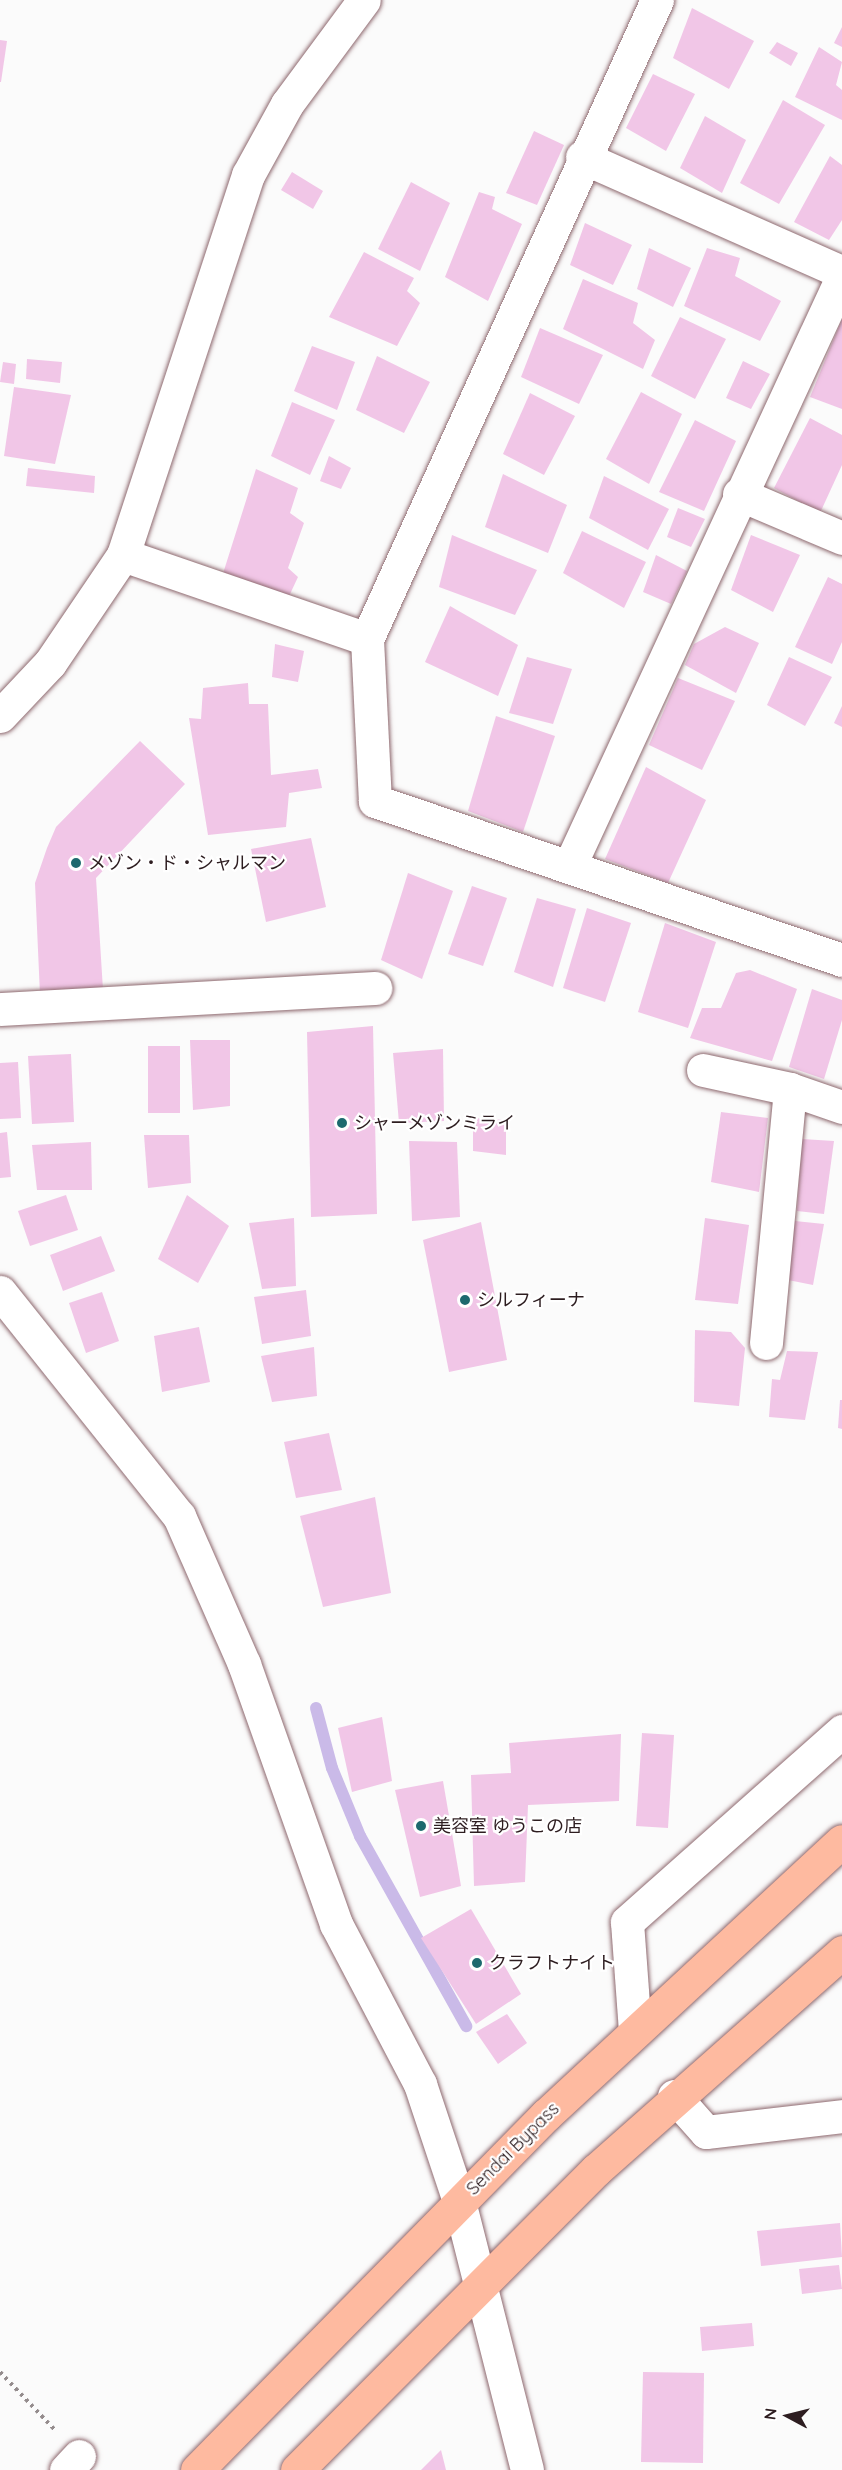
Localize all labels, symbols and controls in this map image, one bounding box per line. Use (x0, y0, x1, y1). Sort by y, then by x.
place label: メゾン・ド・シャルマン (88, 852, 286, 874)
marker: メゾン・ド・シャルマン (69, 856, 83, 870)
place label: シャーメゾンミライ (354, 1112, 516, 1134)
marker: シャーメゾンミライ (335, 1116, 349, 1130)
place label: シルフィーナ (477, 1289, 585, 1311)
marker: シルフィーナ (458, 1293, 472, 1307)
place label: 美容室 ゆうこの店 (433, 1815, 582, 1837)
marker: 美容室 ゆうこの店 (414, 1819, 428, 1833)
place label: クラフトナイト (489, 1952, 615, 1974)
marker: クラフトナイト (470, 1956, 484, 1970)
street label: Sendai Bypass (462, 2098, 564, 2200)
north arrow (758, 2386, 818, 2446)
text: N (759, 2407, 781, 2421)

